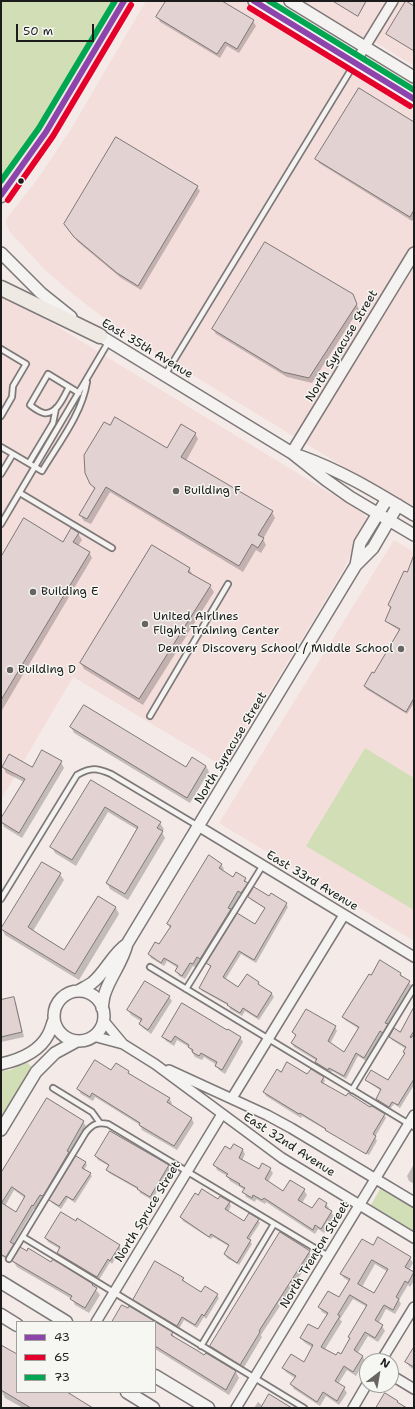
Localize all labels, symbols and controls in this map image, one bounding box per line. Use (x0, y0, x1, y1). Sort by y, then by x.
scale bar (18, 16, 96, 42)
text: 50 m (23, 23, 53, 39)
unlabelled marker (16, 176, 26, 186)
street label: North Syracuse Street (303, 288, 381, 404)
street label: East 35th Avenue (99, 316, 195, 382)
place label: Building F (184, 484, 241, 498)
marker: Building F (171, 486, 181, 496)
place label: Building E (41, 585, 99, 599)
marker: Building E (28, 587, 38, 597)
place label: United Airlines Flight Training Center (153, 610, 279, 638)
marker: United Airlines Flight Training Center (140, 619, 150, 629)
place label: Denver Discovery School / Middle School (158, 642, 393, 656)
marker: Denver Discovery School / Middle School (396, 644, 406, 654)
place label: Building D (18, 663, 76, 677)
marker: Building D (5, 665, 15, 675)
street label: North Syracuse Street (192, 690, 270, 806)
street label: East 33rd Avenue (263, 848, 361, 914)
street label: East 32nd Avenue (240, 1110, 338, 1180)
street label: North Spruce Street (112, 1159, 184, 1265)
street label: North Trenton Street (277, 1199, 353, 1311)
legend (16, 1321, 156, 1393)
text: 43 (54, 1329, 70, 1345)
text: 65 (54, 1349, 69, 1365)
north arrow (359, 1353, 399, 1393)
text: N (377, 1354, 393, 1372)
text: 73 (54, 1369, 70, 1385)

